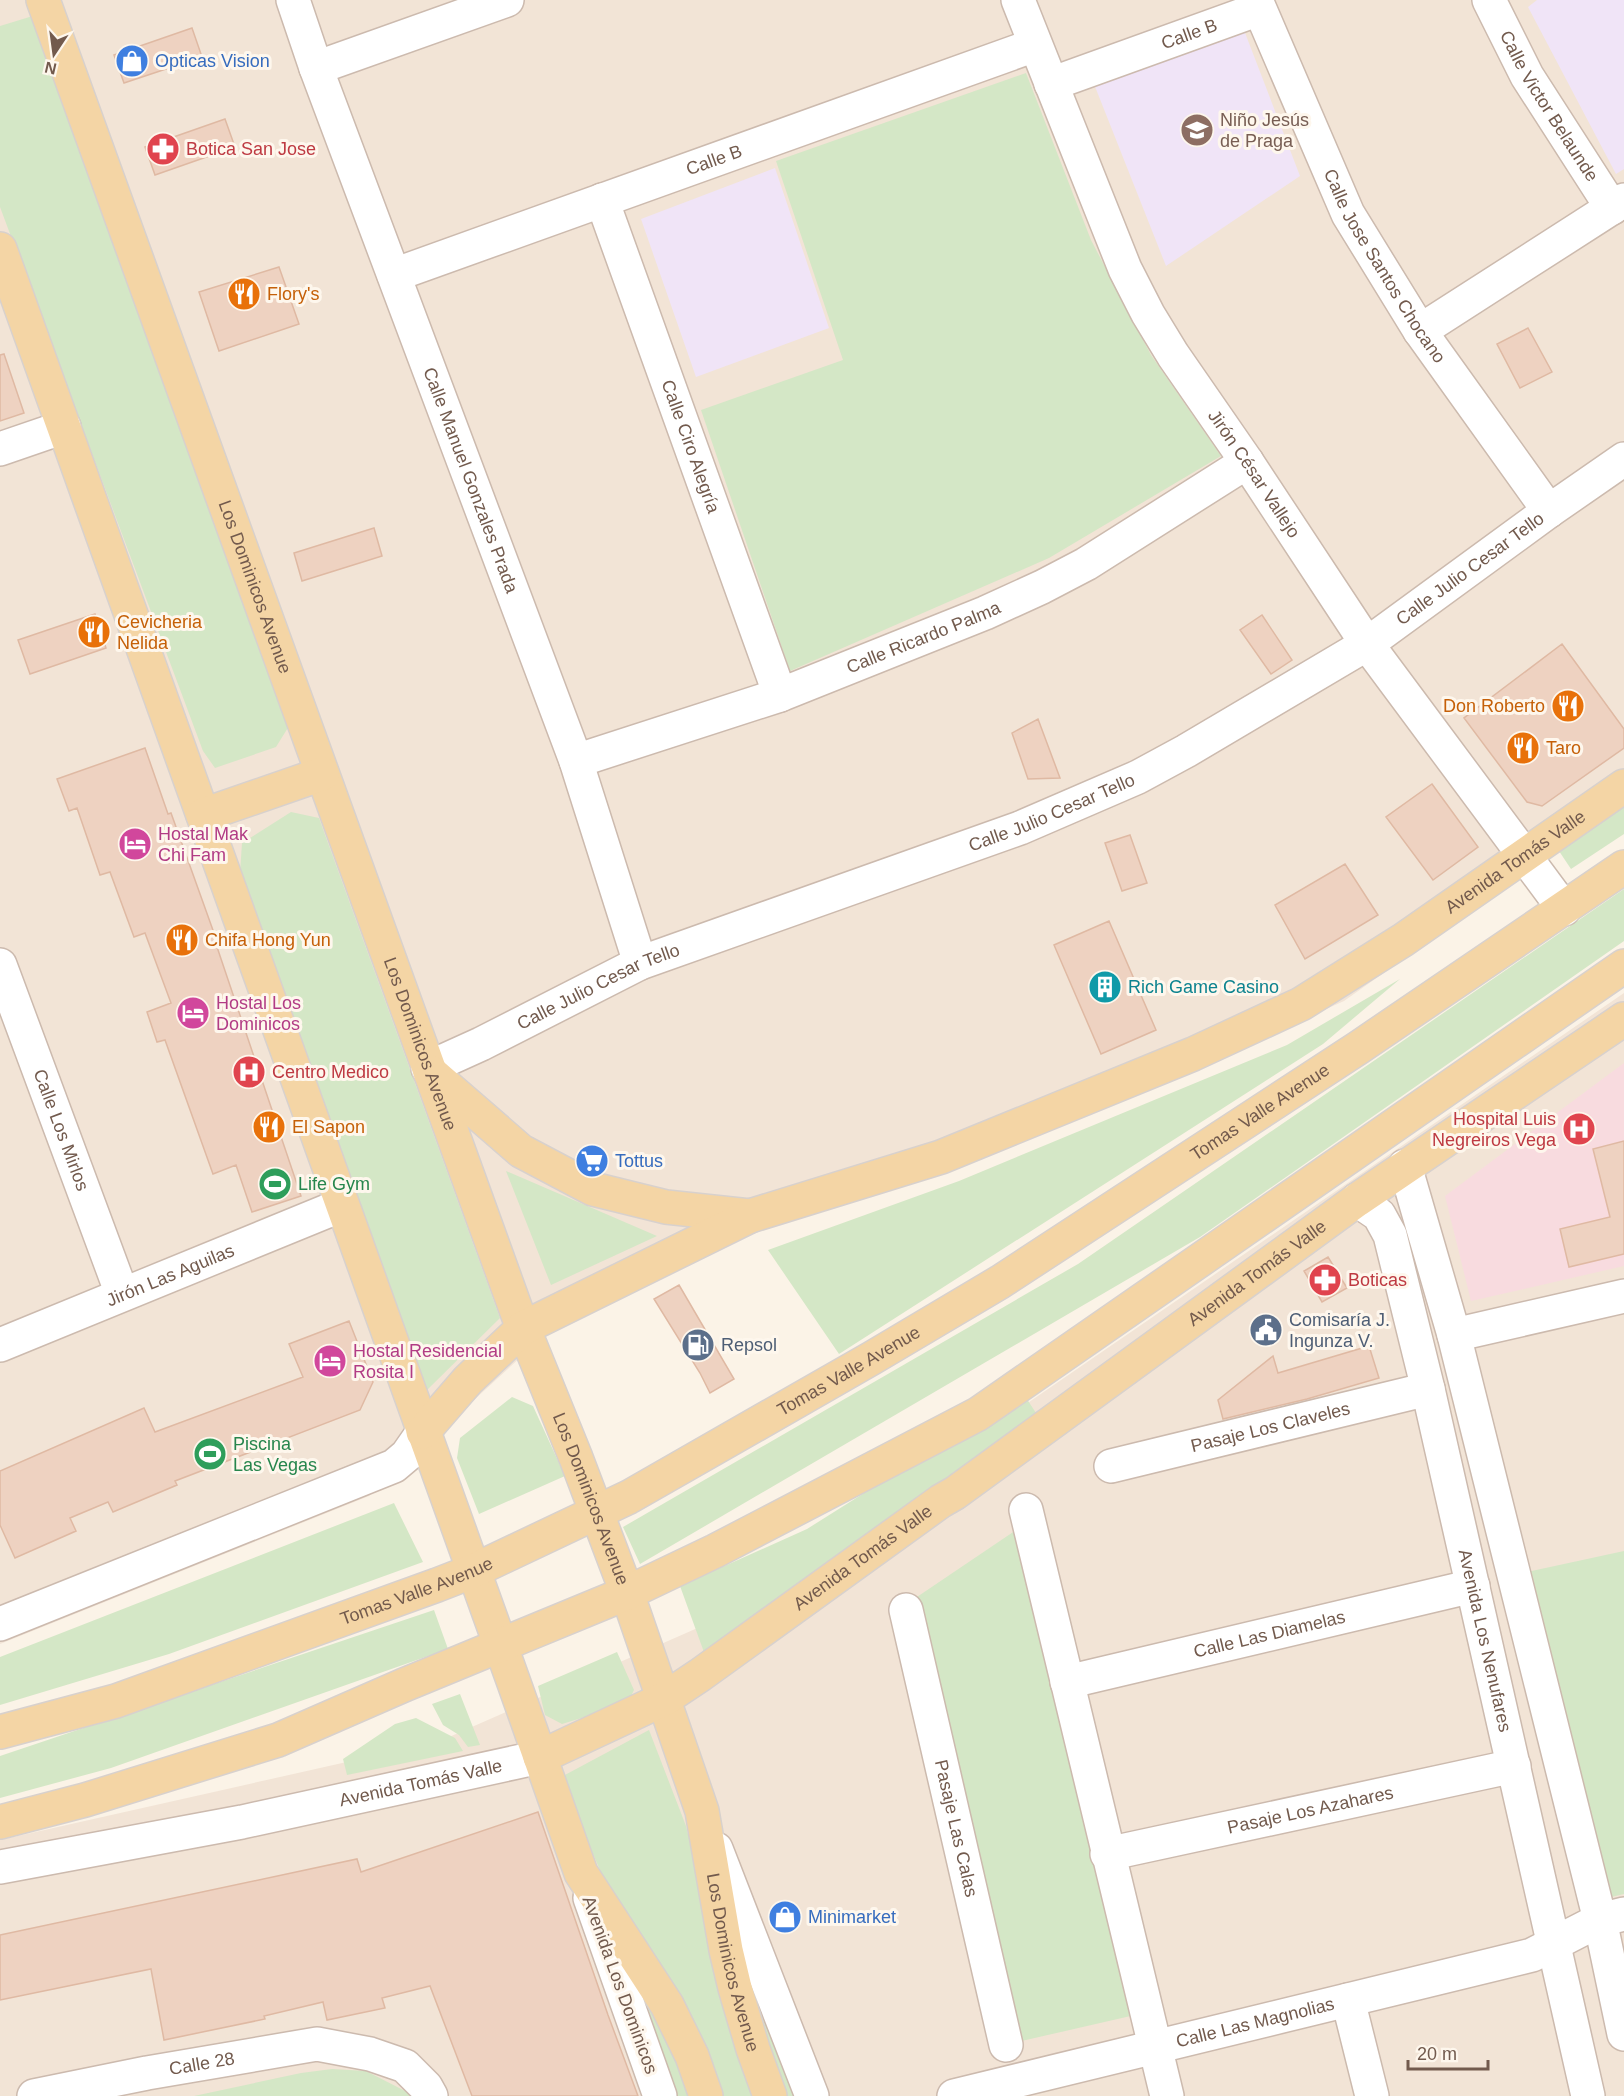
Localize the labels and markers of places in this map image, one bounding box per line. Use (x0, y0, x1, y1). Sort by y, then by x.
shop icon: Opticas Vision (114, 43, 150, 79)
place label: Opticas Vision (155, 51, 270, 71)
place label: Niño Jesús de Praga (1220, 110, 1309, 151)
school or university icon: Niño Jesús de Praga (1179, 112, 1215, 148)
pharmacy icon: Botica San Jose (145, 131, 181, 167)
place label: Botica San Jose (186, 139, 316, 159)
restaurant icon: Flory's (226, 276, 262, 312)
place label: Flory's (267, 284, 319, 304)
place label: Cevicheria Nelida (117, 612, 203, 653)
restaurant icon: Cevicheria Nelida (76, 614, 112, 650)
restaurant icon: Don Roberto (1550, 688, 1586, 724)
place label: Don Roberto (1443, 696, 1545, 716)
restaurant icon: Taro (1505, 730, 1541, 766)
place label: Taro (1546, 738, 1581, 758)
place label: Hostal Mak Chi Fam (158, 824, 249, 865)
hotel icon: Hostal Mak Chi Fam (117, 826, 153, 862)
restaurant icon: Chifa Hong Yun (164, 922, 200, 958)
place label: Chifa Hong Yun (205, 930, 331, 950)
building icon: Rich Game Casino (1087, 969, 1123, 1005)
place label: Rich Game Casino (1128, 977, 1279, 997)
place label: Hostal Los Dominicos (216, 993, 301, 1034)
hotel icon: Hostal Los Dominicos (175, 995, 211, 1031)
hospital icon: Centro Medico (231, 1054, 267, 1090)
place label: Centro Medico (272, 1062, 389, 1082)
restaurant icon: El Sapon (251, 1109, 287, 1145)
place label: Hospital Luis Negreiros Vega (1432, 1109, 1557, 1150)
hospital icon: Hospital Luis Negreiros Vega (1561, 1111, 1597, 1147)
place label: El Sapon (292, 1117, 365, 1137)
supermarket icon: Tottus (574, 1143, 610, 1179)
place label: Tottus (615, 1151, 663, 1171)
sports icon: Life Gym (257, 1166, 293, 1202)
place label: Life Gym (298, 1174, 370, 1194)
pharmacy icon: Boticas (1307, 1262, 1343, 1298)
place label: Boticas (1348, 1270, 1407, 1290)
place label: Comisaría J. Ingunza V. (1289, 1310, 1390, 1351)
public building icon: Comisaría J. Ingunza V. (1248, 1312, 1284, 1348)
fuel station icon: Repsol (680, 1327, 716, 1363)
place label: Repsol (721, 1335, 777, 1355)
place label: Hostal Residencial Rosita I (353, 1341, 502, 1382)
hotel icon: Hostal Residencial Rosita I (312, 1343, 348, 1379)
place label: Piscina Las Vegas (233, 1434, 317, 1475)
sports icon: Piscina Las Vegas (192, 1436, 228, 1472)
shop icon: Minimarket (767, 1899, 803, 1935)
place label: Minimarket (808, 1907, 896, 1927)

